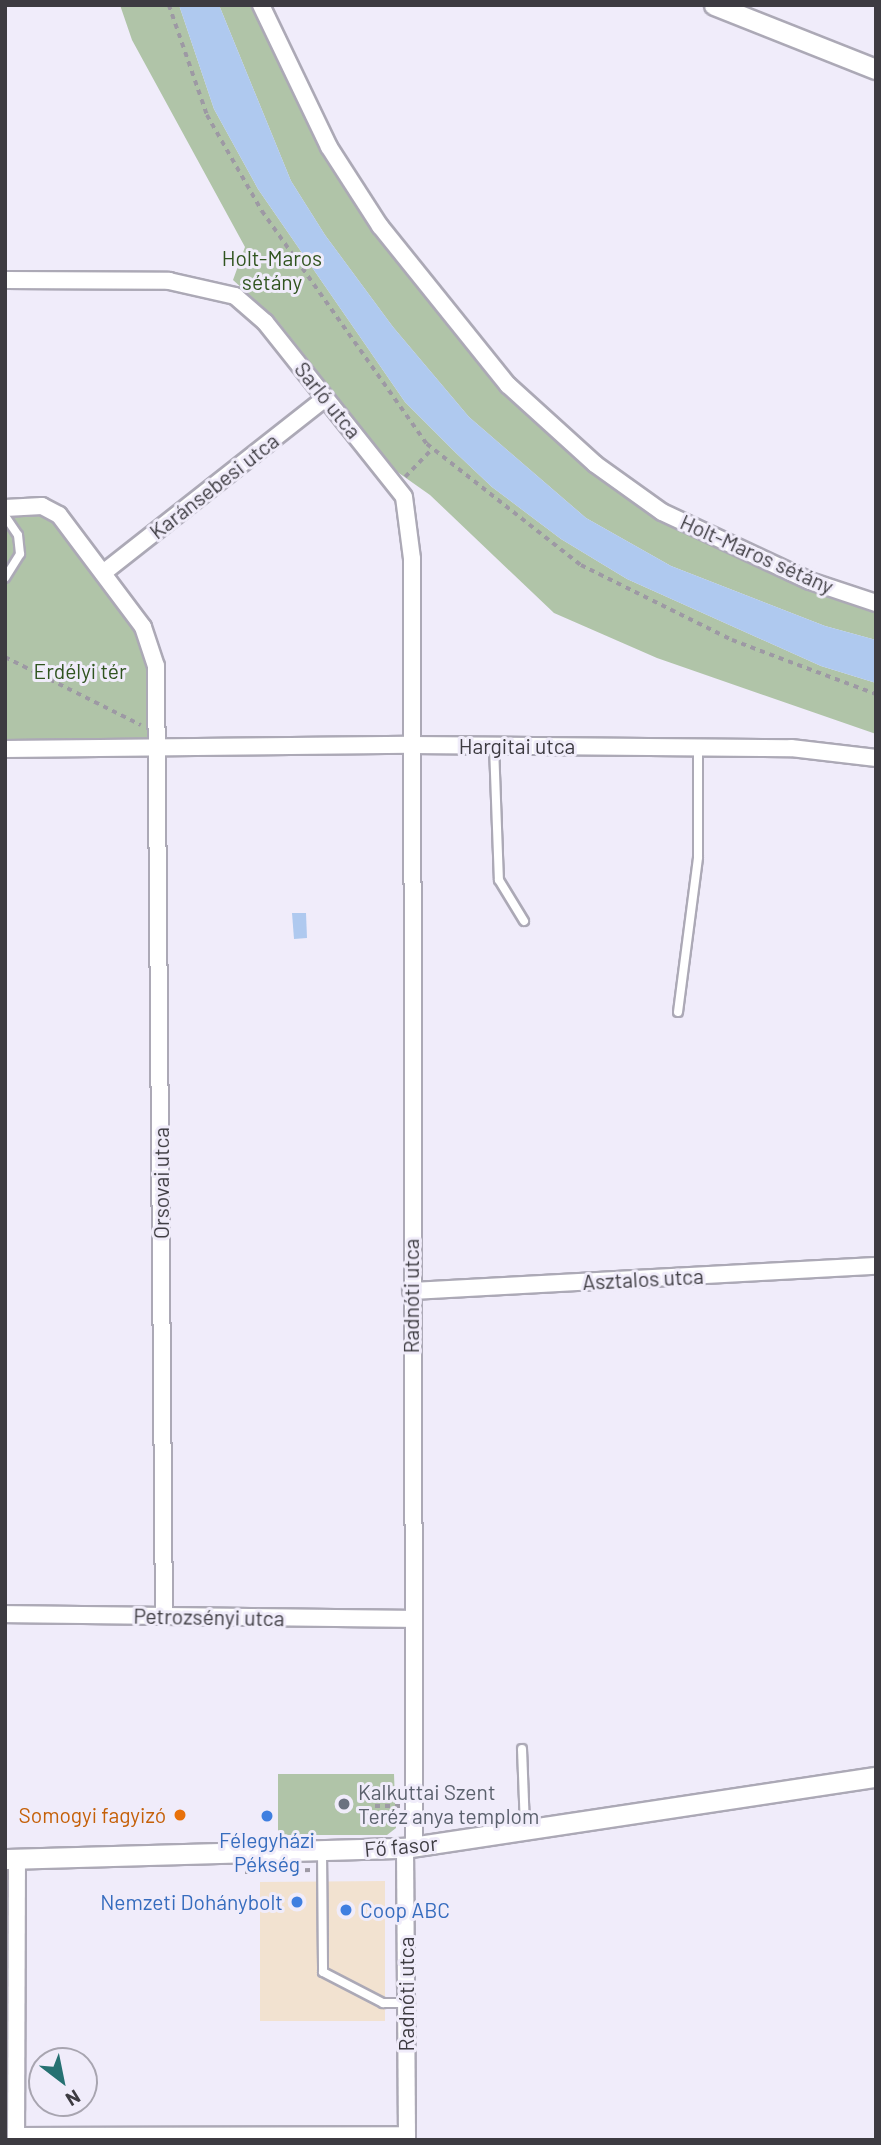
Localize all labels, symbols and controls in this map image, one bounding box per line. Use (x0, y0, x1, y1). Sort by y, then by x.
park label: Holt-Maros sétány (222, 245, 322, 295)
street label: Sarló utca (290, 357, 366, 443)
street label: Karánsebesi utca (145, 428, 283, 544)
street label: Holt-Maros sétány (677, 509, 837, 599)
park label: Erdélyi tér (33, 658, 127, 684)
street label: Hargitai utca (459, 733, 575, 759)
street label: Orsovai utca (148, 1127, 174, 1239)
street label: Radnóti utca (398, 1239, 424, 1353)
street label: Asztalos utca (582, 1263, 704, 1295)
street label: Petrozsényi utca (133, 1603, 285, 1631)
place label: Kalkuttai Szent Teréz anya templom (358, 1779, 539, 1829)
marker: Kalkuttai Szent Teréz anya templom (336, 1796, 352, 1812)
place label: Somogyi fagyizó (18, 1802, 166, 1828)
marker: Somogyi fagyizó (172, 1807, 188, 1823)
marker: Félegyházi Pékség (259, 1808, 275, 1824)
place label: Félegyházi Pékség (219, 1827, 315, 1877)
street label: Fő fasor (363, 1830, 439, 1862)
place label: Nemzeti Dohánybolt (100, 1889, 283, 1915)
marker: Nemzeti Dohánybolt (289, 1894, 305, 1910)
place label: Coop ABC (360, 1897, 450, 1923)
marker: Coop ABC (338, 1902, 354, 1918)
street label: Radnóti utca (393, 1937, 419, 2051)
north arrow (28, 2047, 98, 2117)
text: N (62, 2085, 85, 2112)

